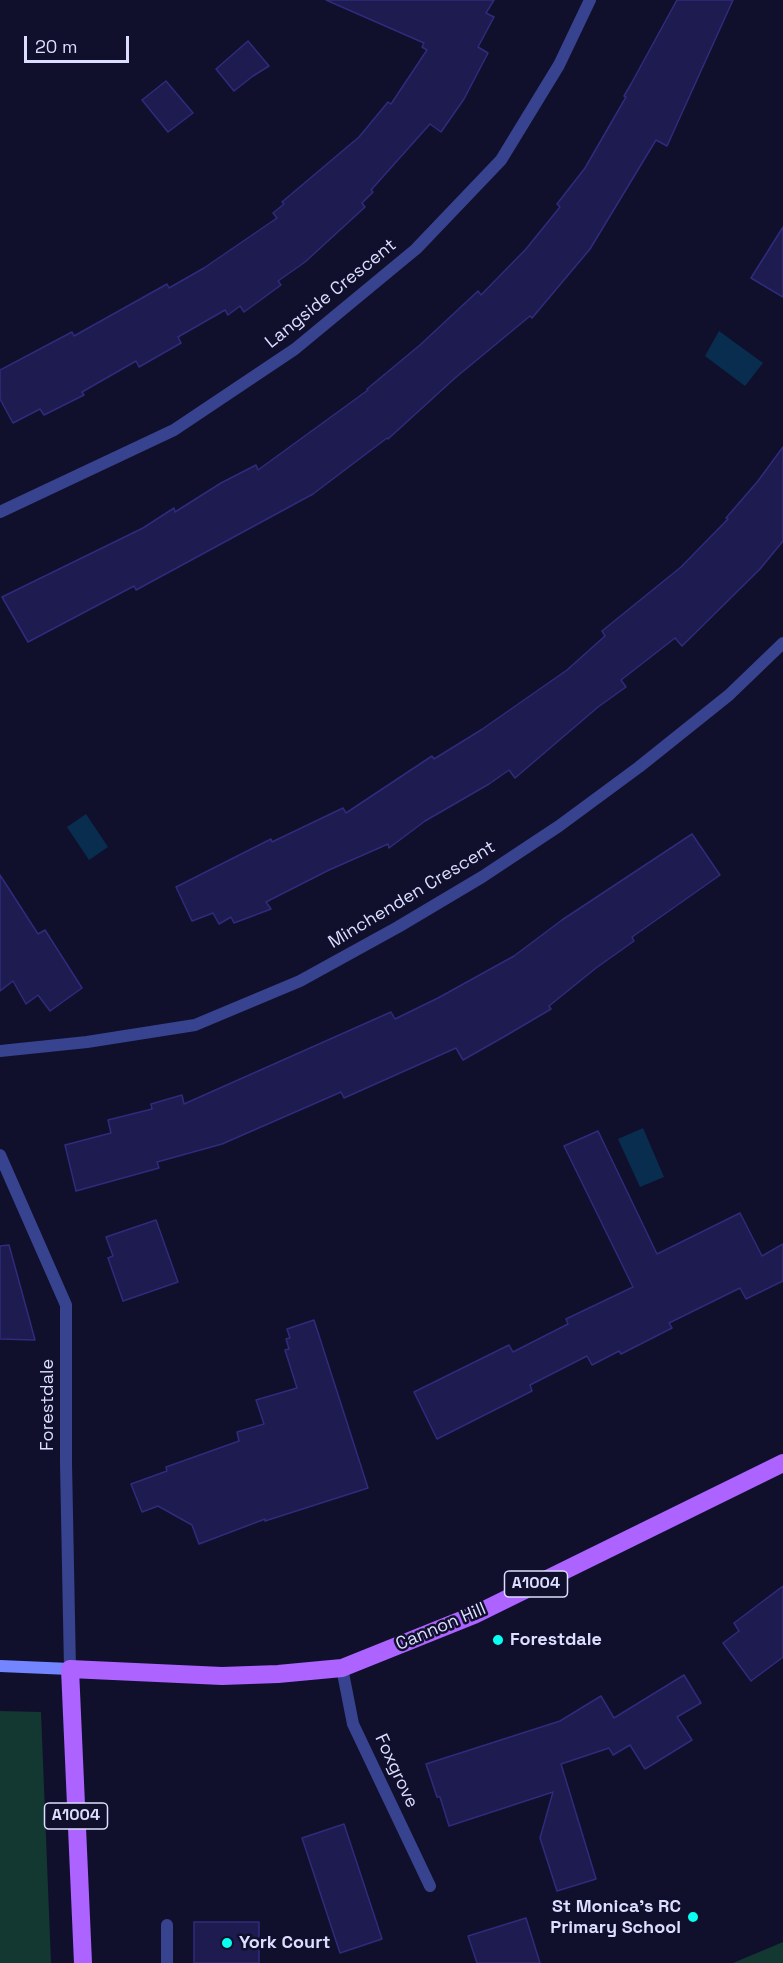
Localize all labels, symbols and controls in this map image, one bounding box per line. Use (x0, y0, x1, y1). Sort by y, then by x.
scale bar (27, 24, 132, 62)
text: 20 m (35, 35, 78, 58)
street label: Langside Crescent (261, 235, 401, 353)
street label: Minchenden Crescent (325, 837, 499, 953)
street label: Forestdale (37, 1359, 59, 1451)
road number: A1004 (504, 1571, 568, 1597)
street label: Cannon Hill (393, 1598, 489, 1656)
place label: Forestdale (510, 1629, 602, 1651)
marker: Forestdale (491, 1633, 505, 1647)
street label: Foxgrove (370, 1731, 422, 1811)
road number: A1004 (44, 1803, 107, 1829)
place label: St Monica's RC Primary School (550, 1896, 681, 1938)
marker: St Monica's RC Primary School (686, 1910, 700, 1924)
place label: York Court (239, 1932, 331, 1954)
marker: York Court (220, 1936, 234, 1950)

